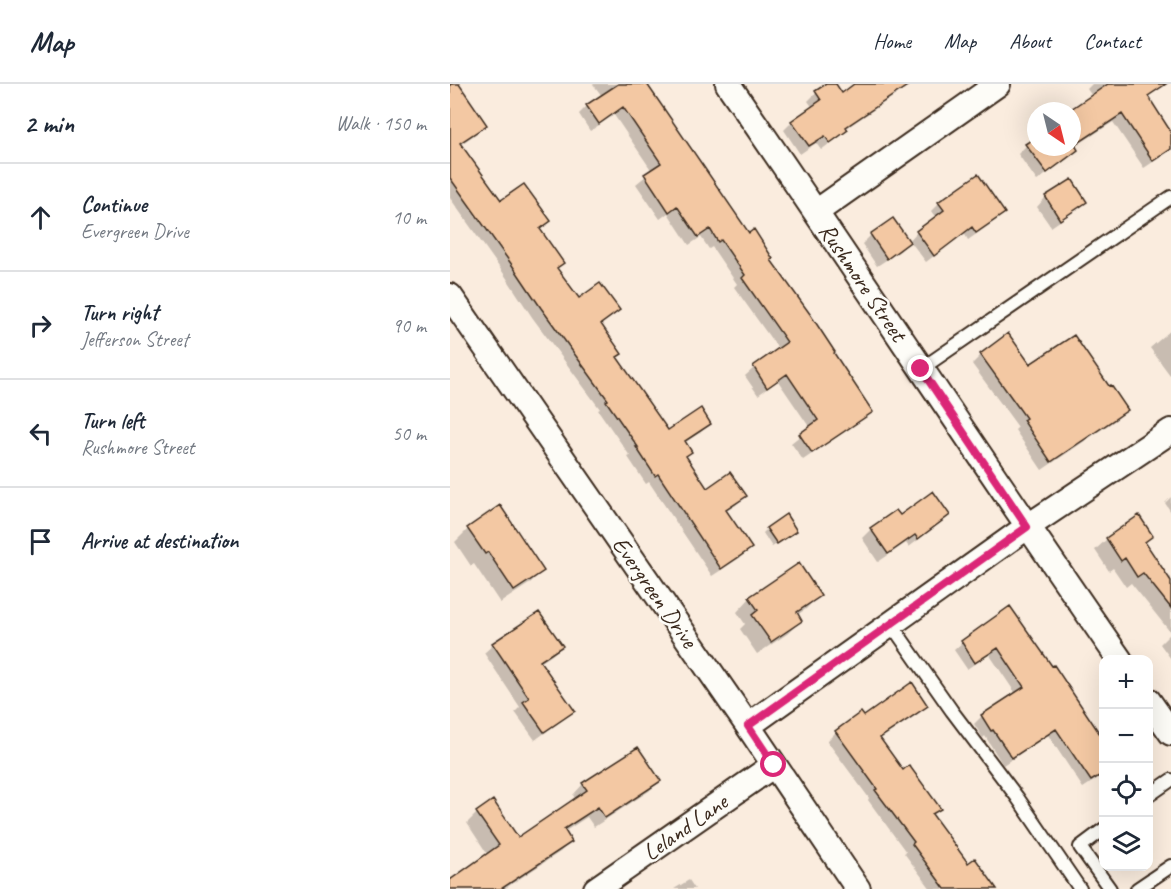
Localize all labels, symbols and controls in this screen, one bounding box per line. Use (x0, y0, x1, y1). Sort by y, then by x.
text: Map (30, 24, 73, 59)
text: Home (873, 28, 911, 54)
text: Map (944, 28, 976, 54)
text: About (1009, 28, 1051, 54)
text: Contact (1084, 28, 1141, 54)
north arrow (1027, 102, 1081, 156)
text: 2 min (24, 107, 74, 140)
text: Walk · 150 m (336, 111, 426, 136)
text: Continue (81, 191, 147, 219)
icon: ahead (24, 201, 57, 234)
text: 10 m (392, 205, 426, 230)
street label: Rushmore Street (813, 217, 915, 348)
text: Evergreen Drive (81, 219, 189, 244)
text: Turn right (81, 299, 158, 327)
icon: right (24, 309, 57, 342)
text: 90 m (392, 313, 426, 338)
text: Jefferson Street (81, 327, 188, 352)
route end (907, 355, 933, 381)
text: Turn left (81, 407, 145, 435)
icon: left (24, 417, 57, 450)
text: 50 m (392, 421, 426, 446)
text: Rushmore Street (81, 435, 194, 460)
icon: arrive (24, 525, 57, 558)
text: Arrive at destination (81, 527, 238, 555)
street label: Evergreen Drive (606, 530, 706, 655)
map controls (1099, 655, 1153, 871)
button: + (1099, 655, 1153, 709)
button: − (1099, 709, 1153, 763)
route start (760, 751, 786, 777)
button: locate (1099, 763, 1153, 817)
street label: Leland Lane (637, 786, 735, 867)
button: layers (1099, 817, 1153, 871)

